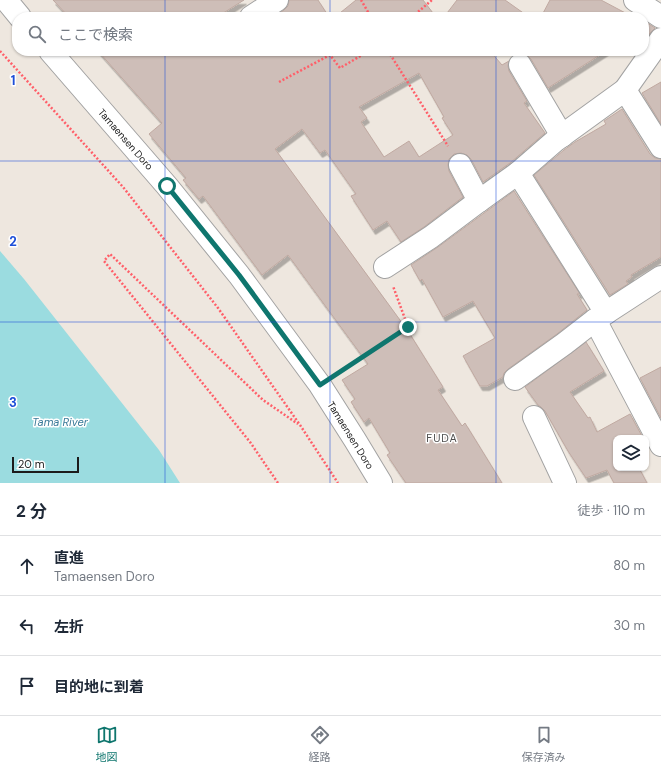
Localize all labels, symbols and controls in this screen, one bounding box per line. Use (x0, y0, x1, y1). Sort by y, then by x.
search box (12, 12, 649, 56)
icon: search (26, 23, 48, 45)
text: ここで検索 (58, 25, 133, 45)
text: 1 (11, 72, 15, 89)
street label: Tamaensen Doro (95, 106, 156, 173)
route start (158, 177, 176, 195)
text: 2 (9, 233, 17, 250)
route end (399, 318, 417, 336)
text: 3 (9, 394, 17, 411)
street label: Tamaensen Doro (325, 399, 377, 472)
water label: Tama River (32, 415, 89, 429)
district label: FUDA (426, 431, 458, 445)
map controls (613, 435, 649, 471)
button: layers (613, 435, 649, 471)
scale bar (12, 455, 79, 474)
text: 20 m (18, 457, 44, 471)
text: 2 分 (16, 500, 47, 522)
text: 徒歩 · 110 m (577, 502, 645, 519)
text: 直進 (54, 548, 84, 568)
icon: ahead (16, 555, 38, 577)
text: 80 m (613, 557, 645, 574)
text: Tamaensen Doro (54, 568, 155, 585)
icon: left (16, 615, 38, 637)
text: 左折 (54, 617, 84, 637)
text: 30 m (613, 617, 645, 634)
icon: arrive (16, 675, 38, 697)
text: 目的地に到着 (54, 677, 144, 697)
tab: 地図 (96, 724, 118, 764)
tab: 経路 (309, 724, 331, 764)
tab: 保存済み (522, 724, 566, 764)

